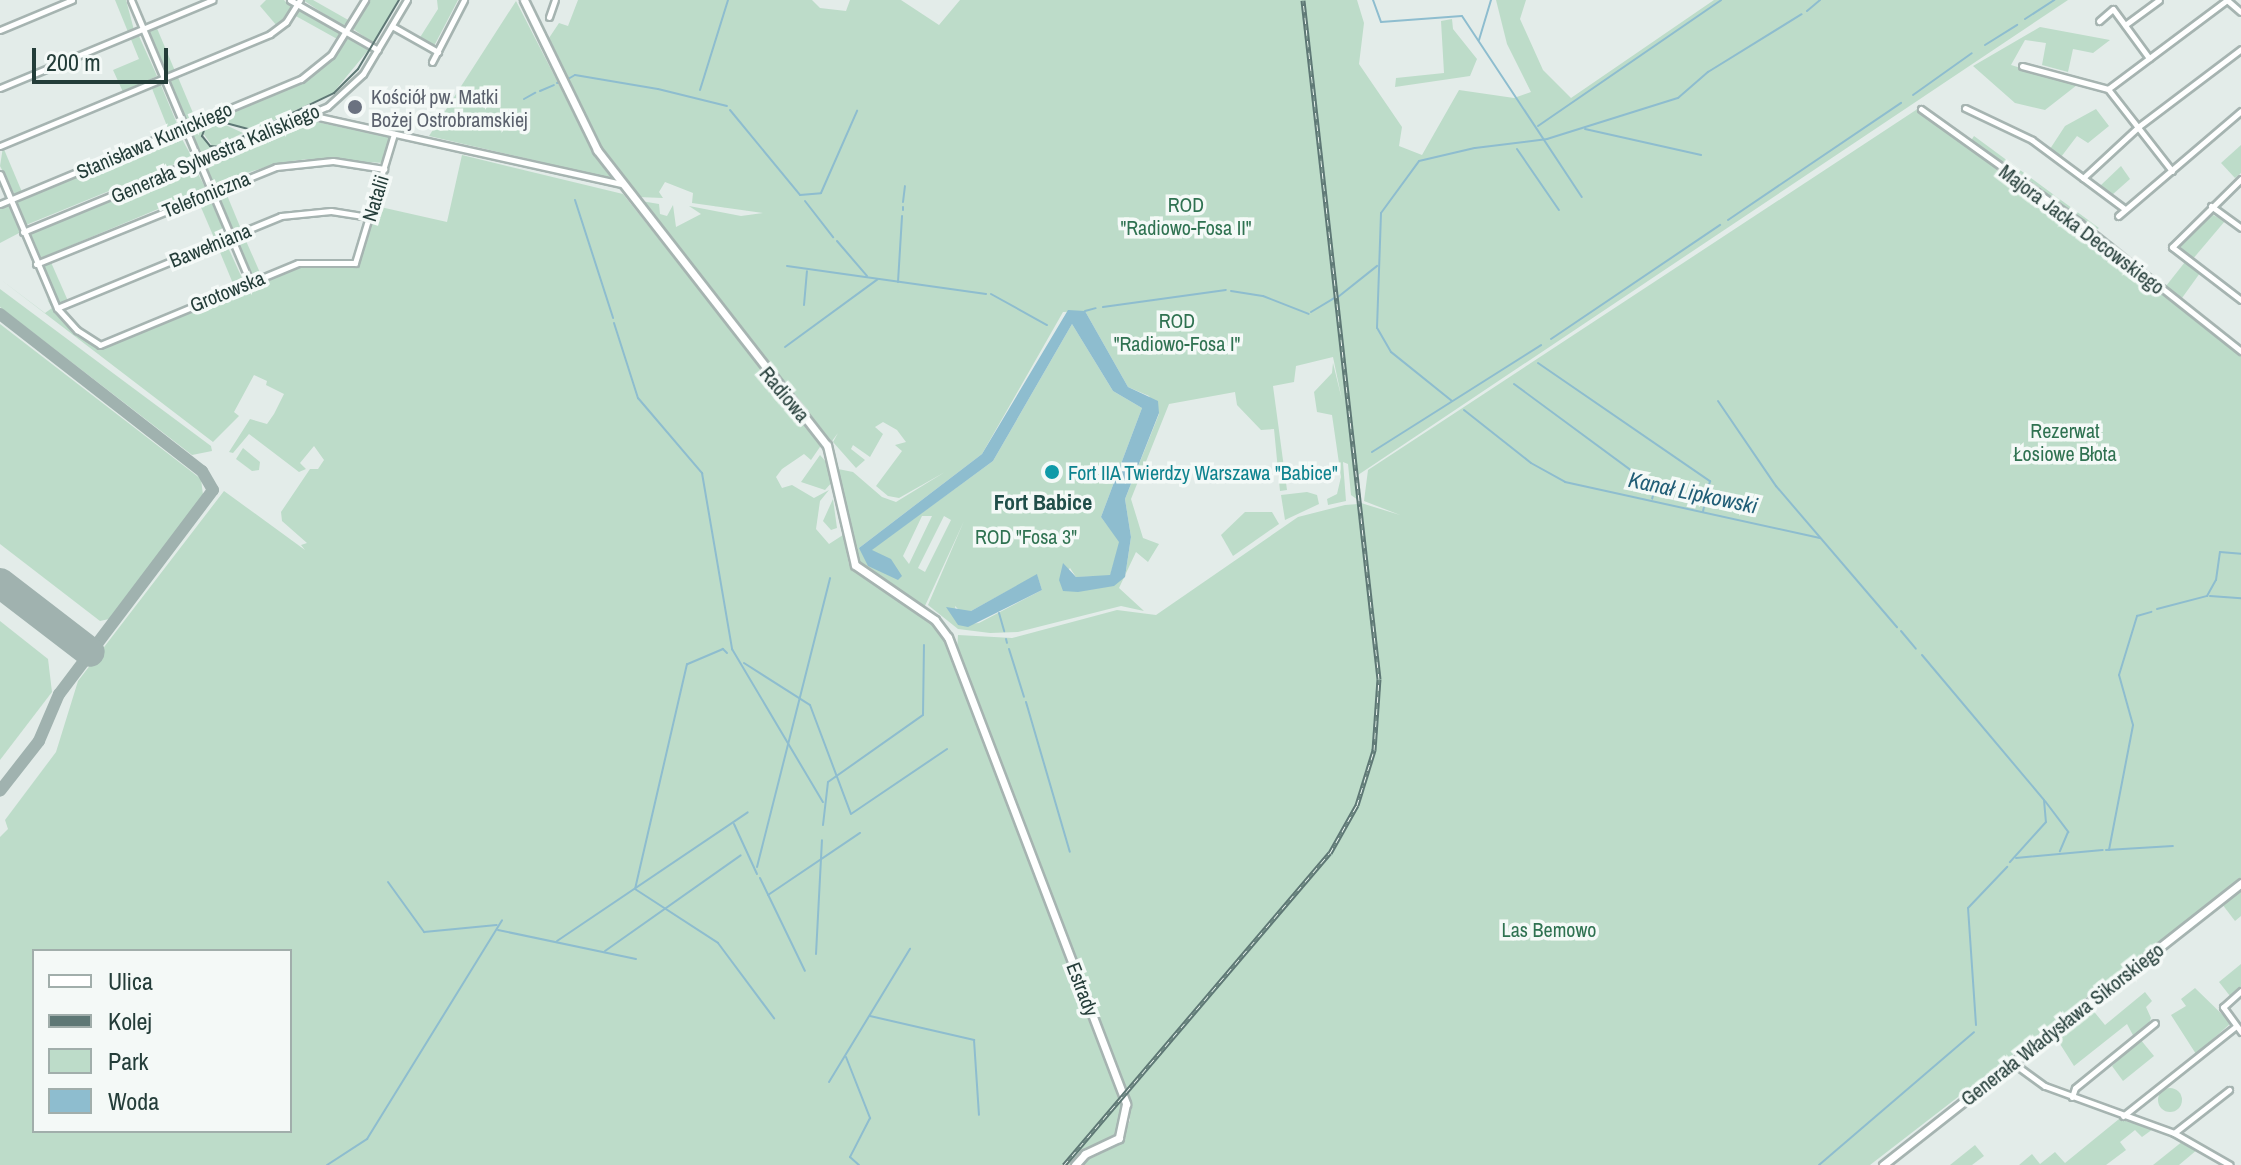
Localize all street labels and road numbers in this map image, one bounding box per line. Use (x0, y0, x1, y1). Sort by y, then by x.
street label: Stanisława Kunickiego (73, 96, 235, 184)
street label: Generała Sylwestra Kaliskiego (107, 98, 323, 208)
street label: Majora Jacka Decowskiego (1995, 159, 2169, 299)
street label: Telefoniczna (159, 166, 253, 222)
street label: Natalii (357, 172, 393, 224)
street label: Bawełniana (166, 218, 254, 272)
street label: Grotowska (186, 265, 268, 317)
street label: Radiowa (755, 361, 815, 427)
street label: Generała Władysława Sikorskiego (1956, 937, 2168, 1111)
street label: Estrady (1062, 959, 1104, 1019)

